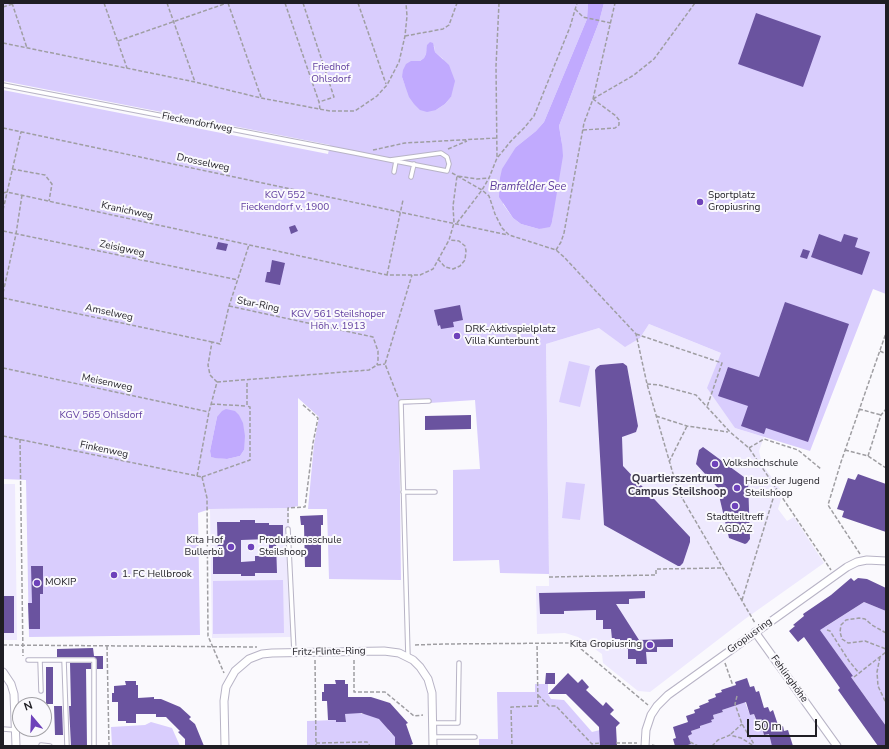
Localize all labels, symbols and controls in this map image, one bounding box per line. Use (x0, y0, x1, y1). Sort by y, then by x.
park label: Friedhof Ohlsdorf (311, 62, 351, 86)
street label: Fieckendorfweg (161, 110, 233, 136)
street label: Drosselweg (175, 152, 231, 174)
water label: Bramfelder See (490, 180, 566, 194)
park label: KGV 552 Fieckendorf v. 1900 (241, 190, 329, 214)
place label: Sportplatz Gropiusring (708, 190, 760, 214)
marker: Sportplatz Gropiusring (695, 197, 705, 207)
street label: Kranichweg (100, 200, 154, 222)
street label: Zeisigweg (98, 238, 146, 260)
street label: Star-Ring (236, 295, 280, 315)
street label: Amselweg (84, 302, 134, 324)
park label: KGV 561 Steilshoper Höh v. 1913 (291, 309, 385, 332)
place label: DRK-Aktivspielplatz Villa Kunterbunt (465, 324, 556, 348)
marker: DRK-Aktivspielplatz Villa Kunterbunt (452, 331, 462, 341)
street label: Meisenweg (81, 372, 133, 394)
park label: KGV 565 Ohlsdorf (60, 410, 142, 422)
street label: Finkenweg (79, 439, 129, 461)
place label: Volkshochschule (723, 458, 798, 470)
marker: Volkshochschule (710, 459, 720, 469)
district label: Quartierszentrum Campus Steilshoop (628, 472, 726, 498)
place label: Haus der Jugend Steilshoop (745, 476, 820, 500)
marker: Haus der Jugend Steilshoop (732, 483, 742, 493)
marker: Stadtteiltreff AGDAZ (730, 501, 740, 511)
place label: Stadtteiltreff AGDAZ (707, 512, 763, 536)
place label: Kita Hof Bullerbü (184, 535, 223, 558)
place label: Produktionsschule Steilshoop (259, 535, 341, 558)
marker: Kita Hof Bullerbü (226, 542, 236, 552)
marker: Produktionsschule Steilshoop (246, 542, 256, 552)
place label: 1. FC Hellbrook (122, 569, 192, 581)
marker: 1. FC Hellbrook (109, 570, 119, 580)
place label: MOKIP (45, 577, 76, 589)
marker: MOKIP (32, 578, 42, 588)
street label: Gropiusring (725, 616, 775, 656)
place label: Kita Gropiusring (570, 639, 642, 651)
marker: Kita Gropiusring (645, 640, 655, 650)
street label: Fritz-Flinte-Ring (292, 645, 366, 659)
street label: Fehlinghöhe (768, 653, 810, 705)
north arrow (12, 697, 52, 737)
text: N (22, 698, 35, 715)
scale bar (749, 711, 819, 737)
text: 50 m (754, 718, 782, 734)

